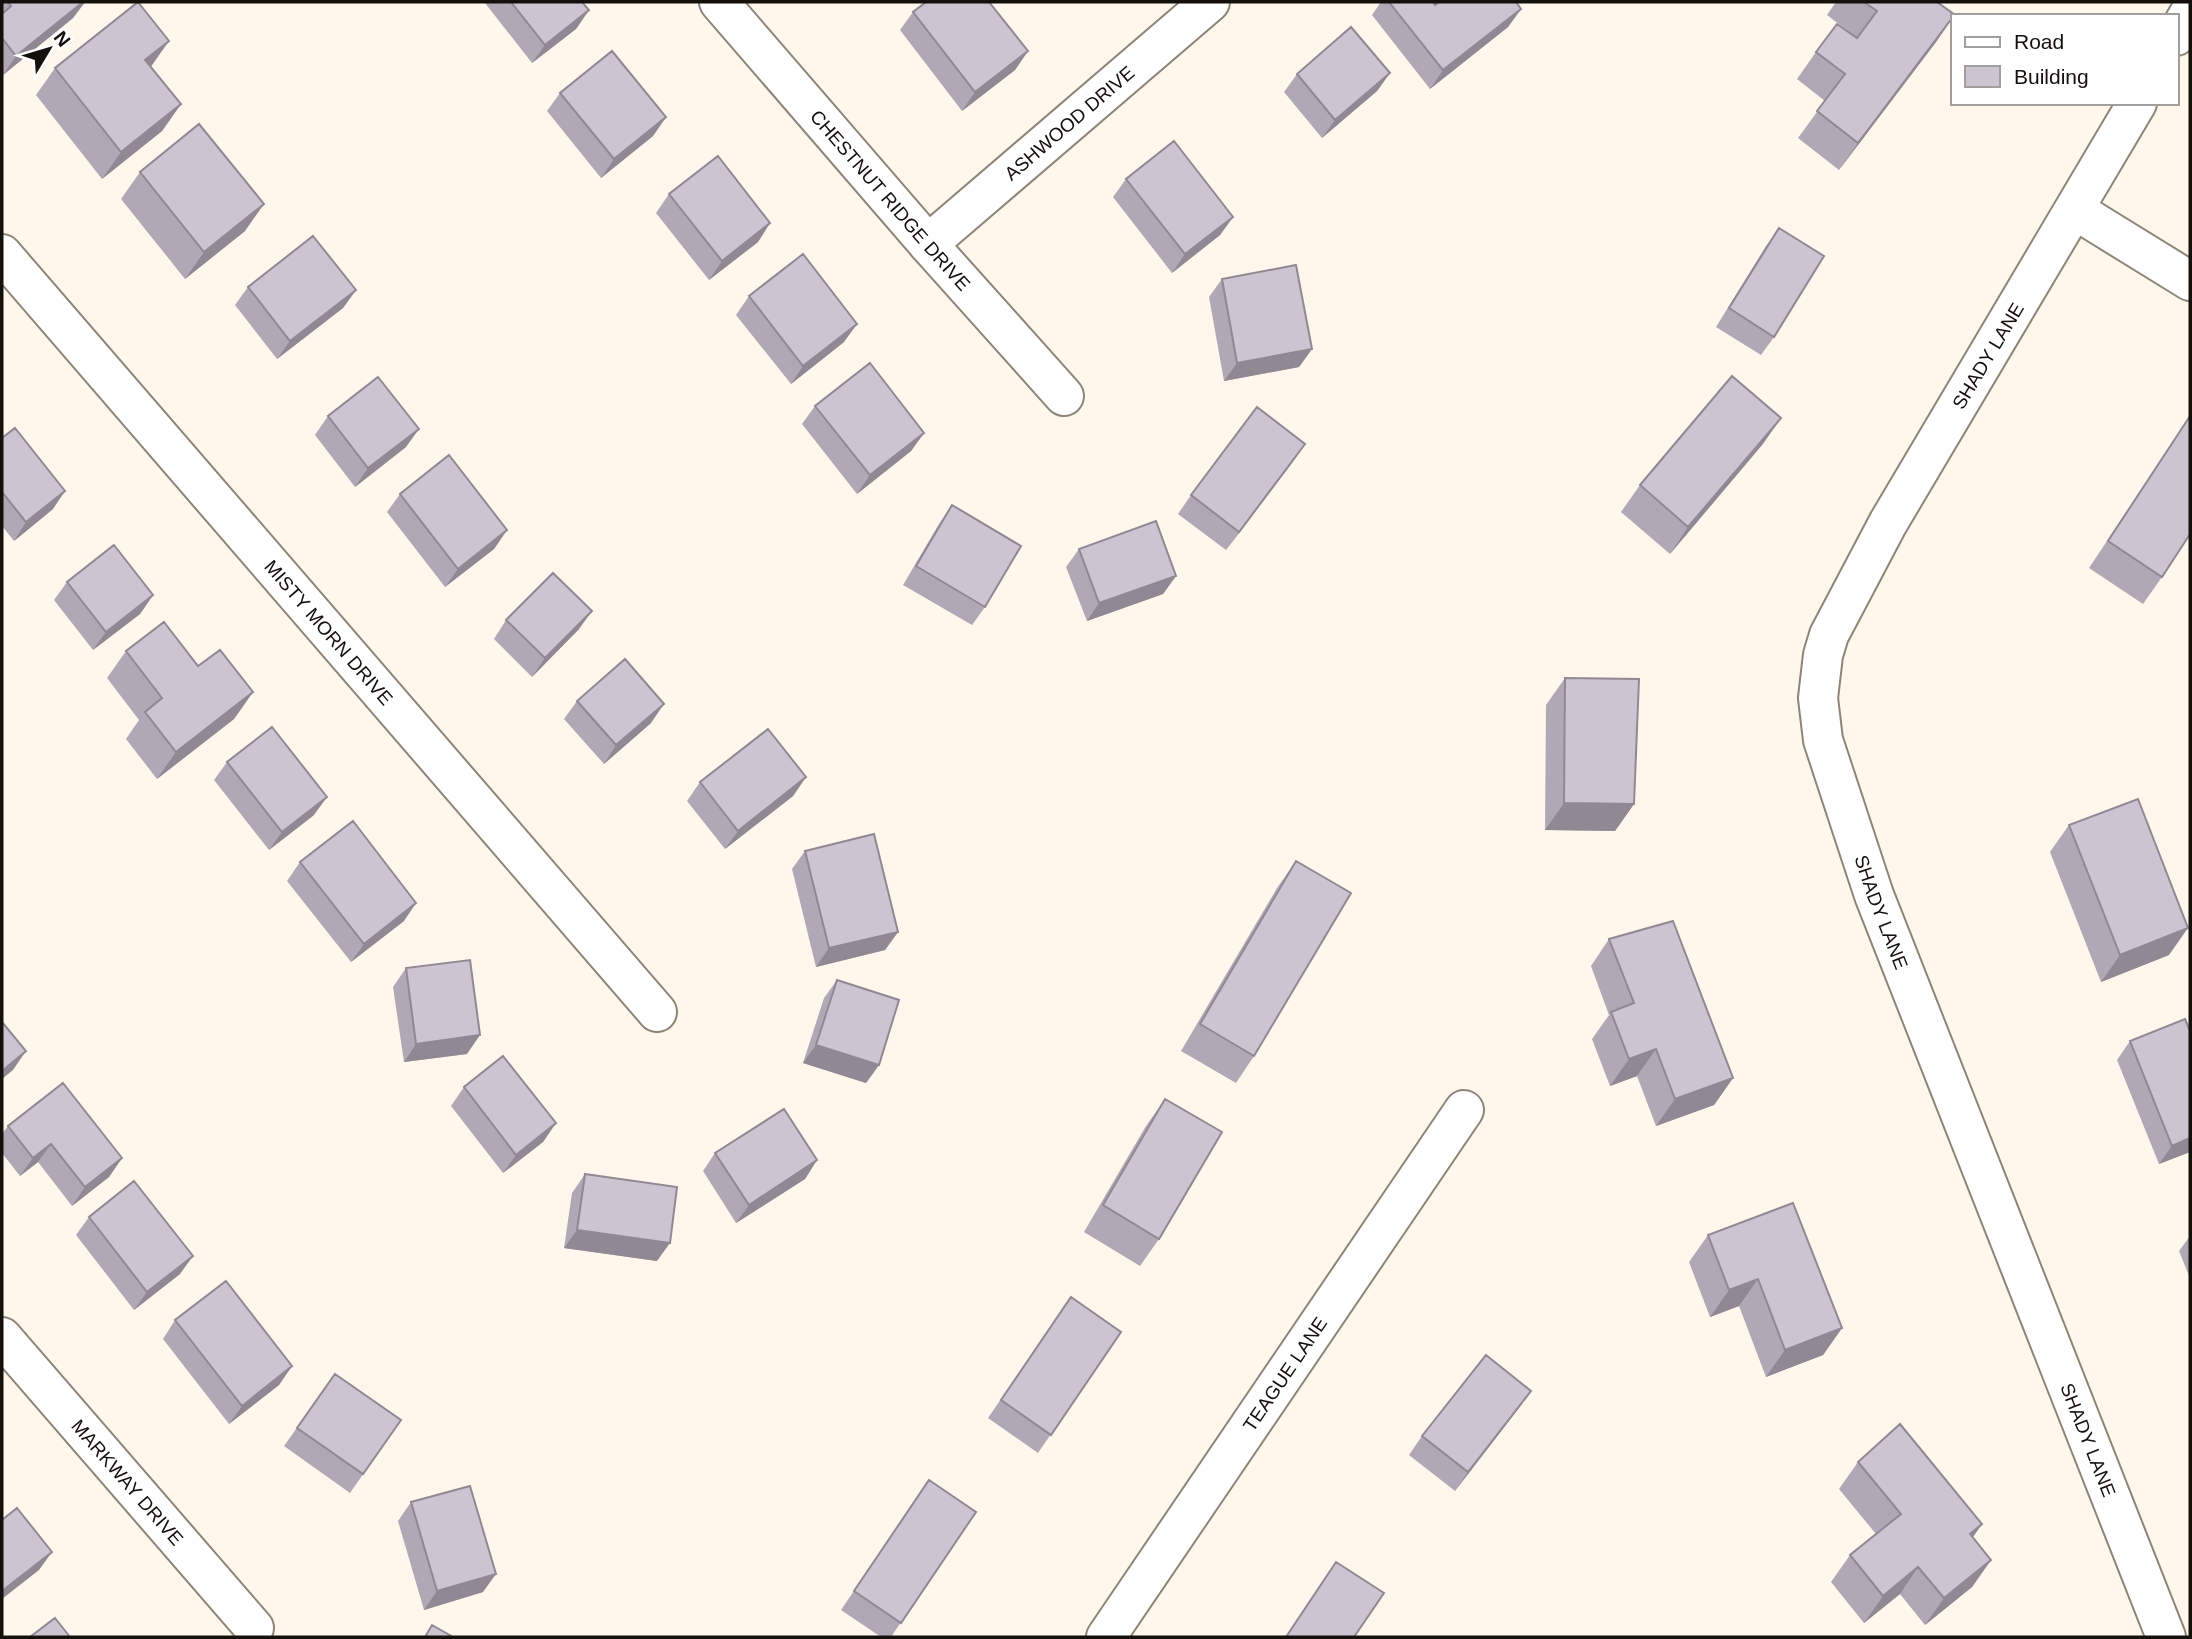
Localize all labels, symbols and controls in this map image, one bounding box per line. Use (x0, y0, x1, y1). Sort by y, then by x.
north arrow (14, 14, 84, 84)
legend (1951, 14, 2178, 105)
text: N (50, 27, 75, 51)
text: Road (2014, 30, 2064, 53)
street label: ASHWOOD DRIVE (1000, 62, 1138, 184)
text: Building (2014, 65, 2089, 88)
street label: CHESTNUT RIDGE DRIVE (806, 106, 975, 294)
street label: SHADY LANE (1948, 299, 2028, 413)
street label: MISTY MORN DRIVE (261, 556, 397, 709)
street label: SHADY LANE (1851, 852, 1913, 972)
street label: TEAGUE LANE (1239, 1313, 1331, 1435)
street label: SHADY LANE (2057, 1380, 2120, 1500)
street label: MARKWAY DRIVE (68, 1415, 188, 1549)

